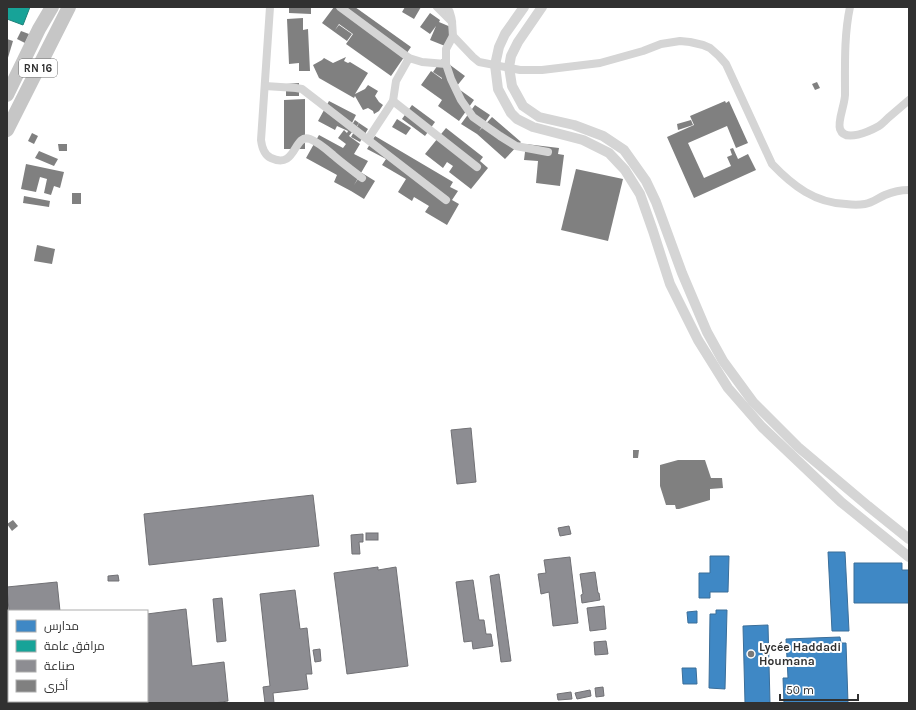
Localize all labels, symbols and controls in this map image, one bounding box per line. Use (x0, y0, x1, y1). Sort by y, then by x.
road number: RN 16 (19, 59, 57, 77)
legend (8, 610, 148, 702)
text: مدارس (44, 619, 79, 633)
text: مرافق عامة (44, 639, 105, 653)
place label: Lycée Haddadi Houmana (759, 640, 841, 668)
marker: Lycée Haddadi Houmana (746, 649, 756, 659)
text: صناعة (44, 659, 75, 673)
scale bar (780, 676, 858, 702)
text: أخرى (44, 678, 68, 693)
text: 50 m (786, 683, 814, 697)

